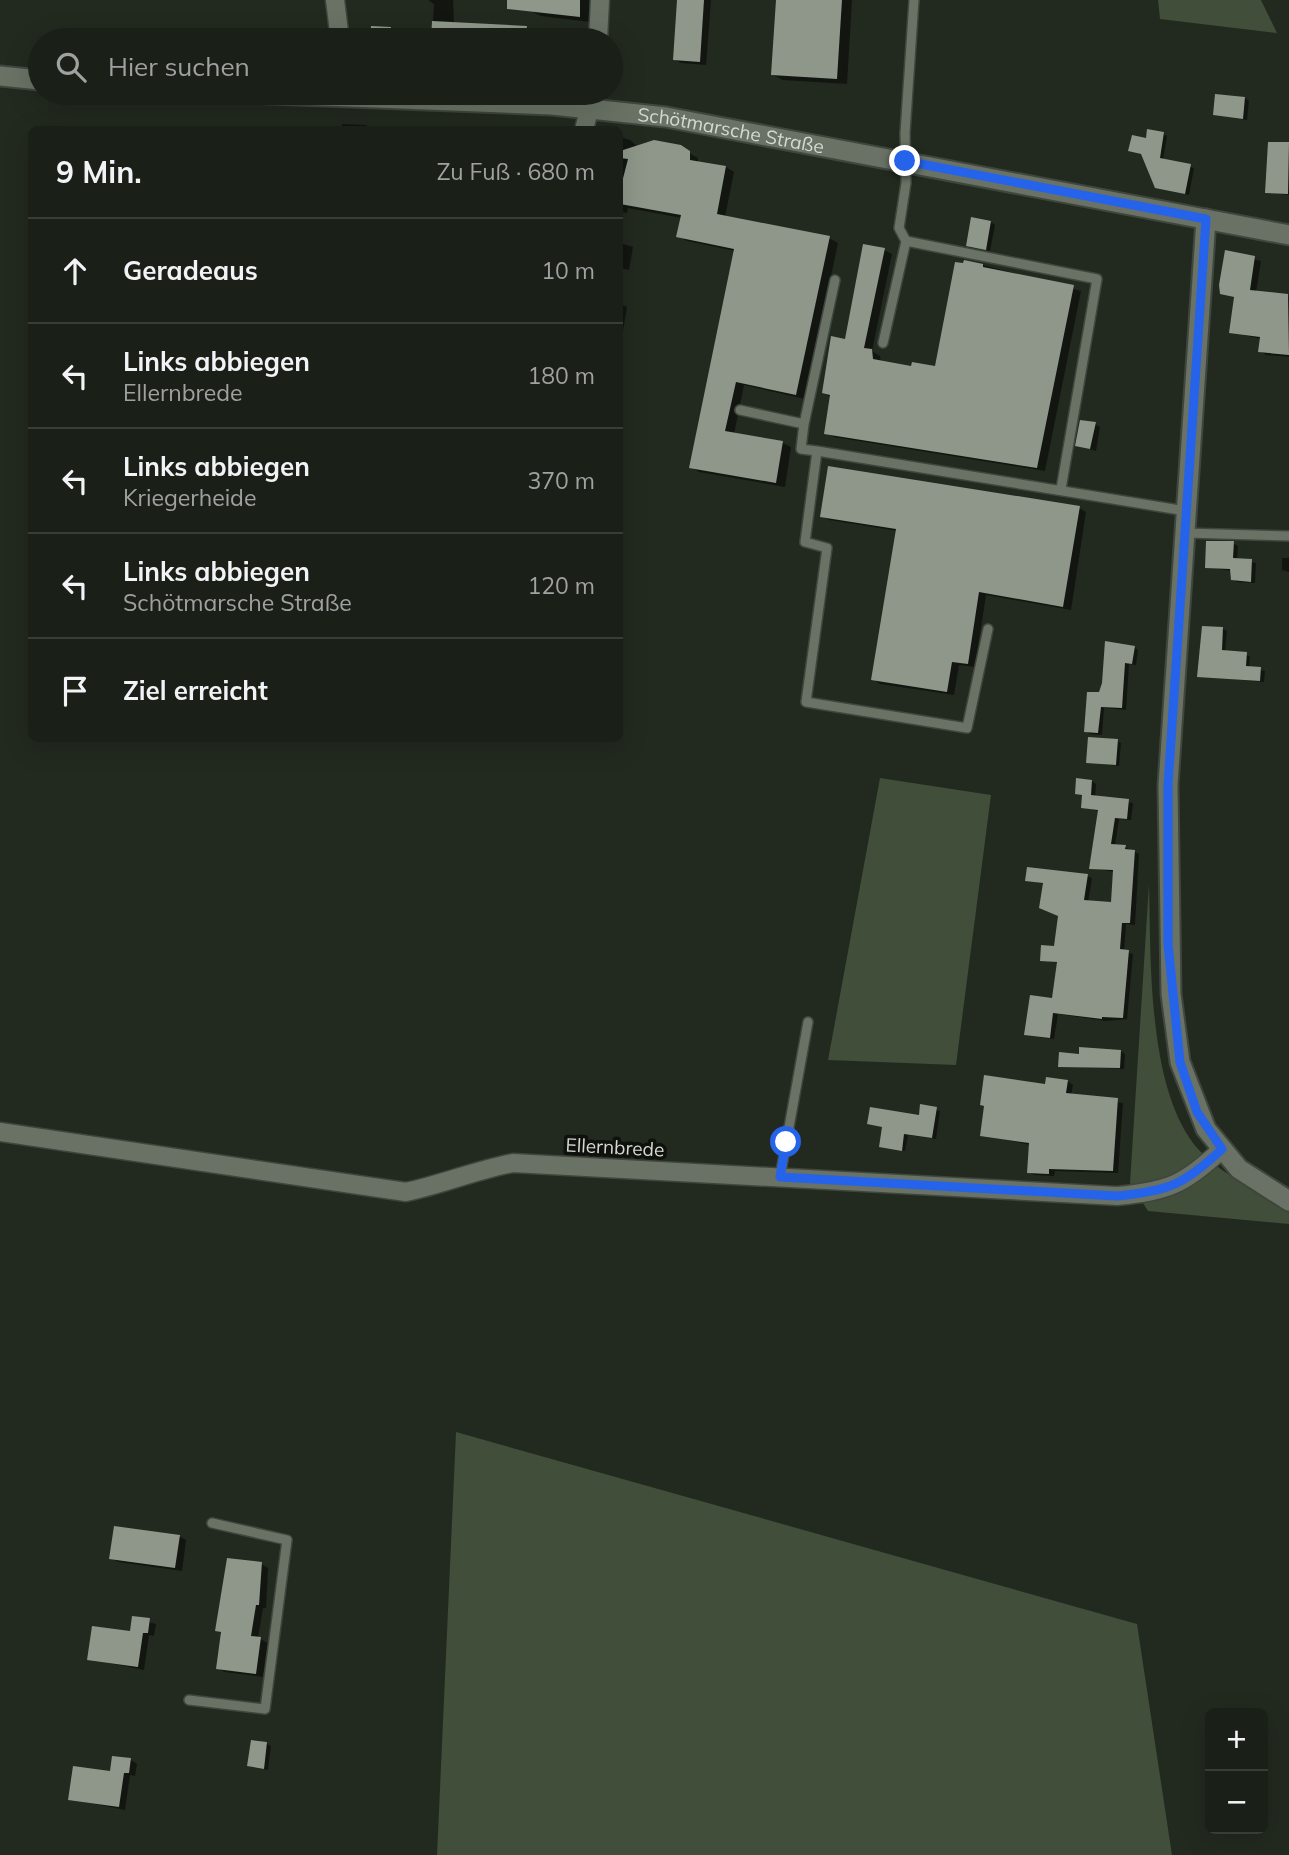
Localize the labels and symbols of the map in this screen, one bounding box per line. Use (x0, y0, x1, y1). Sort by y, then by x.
street label: Schötmarsche Straße (636, 102, 826, 159)
route end (889, 145, 920, 176)
route start (770, 1126, 801, 1157)
street label: Ellernbrede (565, 1132, 665, 1162)

